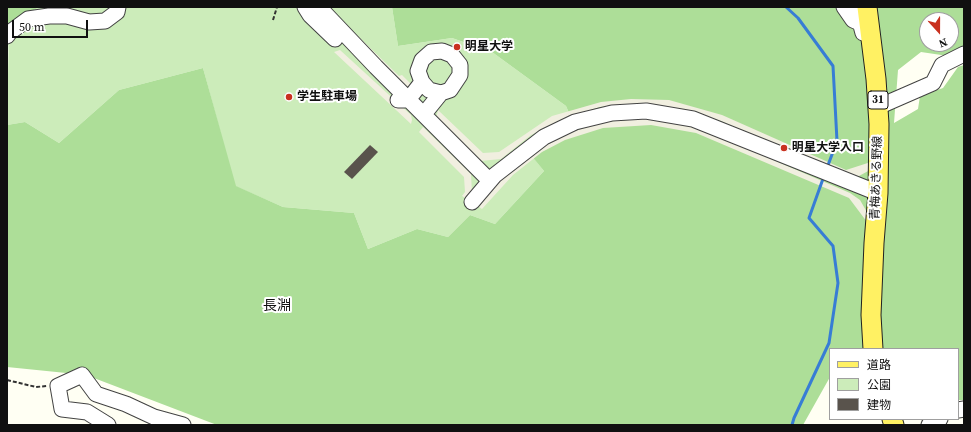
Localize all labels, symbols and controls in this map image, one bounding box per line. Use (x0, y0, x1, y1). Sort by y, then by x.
scale bar (14, 12, 90, 38)
north arrow (919, 12, 959, 52)
text: 50 m (19, 19, 45, 35)
text: N (937, 34, 950, 51)
place label: 明星大学 (465, 40, 513, 54)
marker: 明星大学 (452, 42, 462, 52)
place label: 学生駐車場 (297, 90, 357, 104)
road number: 31 (868, 91, 888, 109)
marker: 学生駐車場 (284, 92, 294, 102)
street label: 青梅あきる野線 (868, 136, 886, 220)
place label: 明星大学入口 (792, 141, 864, 155)
marker: 明星大学入口 (779, 143, 789, 153)
district label: 長淵 (263, 298, 291, 314)
legend (829, 348, 959, 420)
text: 道路 (867, 357, 891, 373)
text: 公園 (867, 377, 891, 393)
text: 建物 (867, 397, 891, 413)

